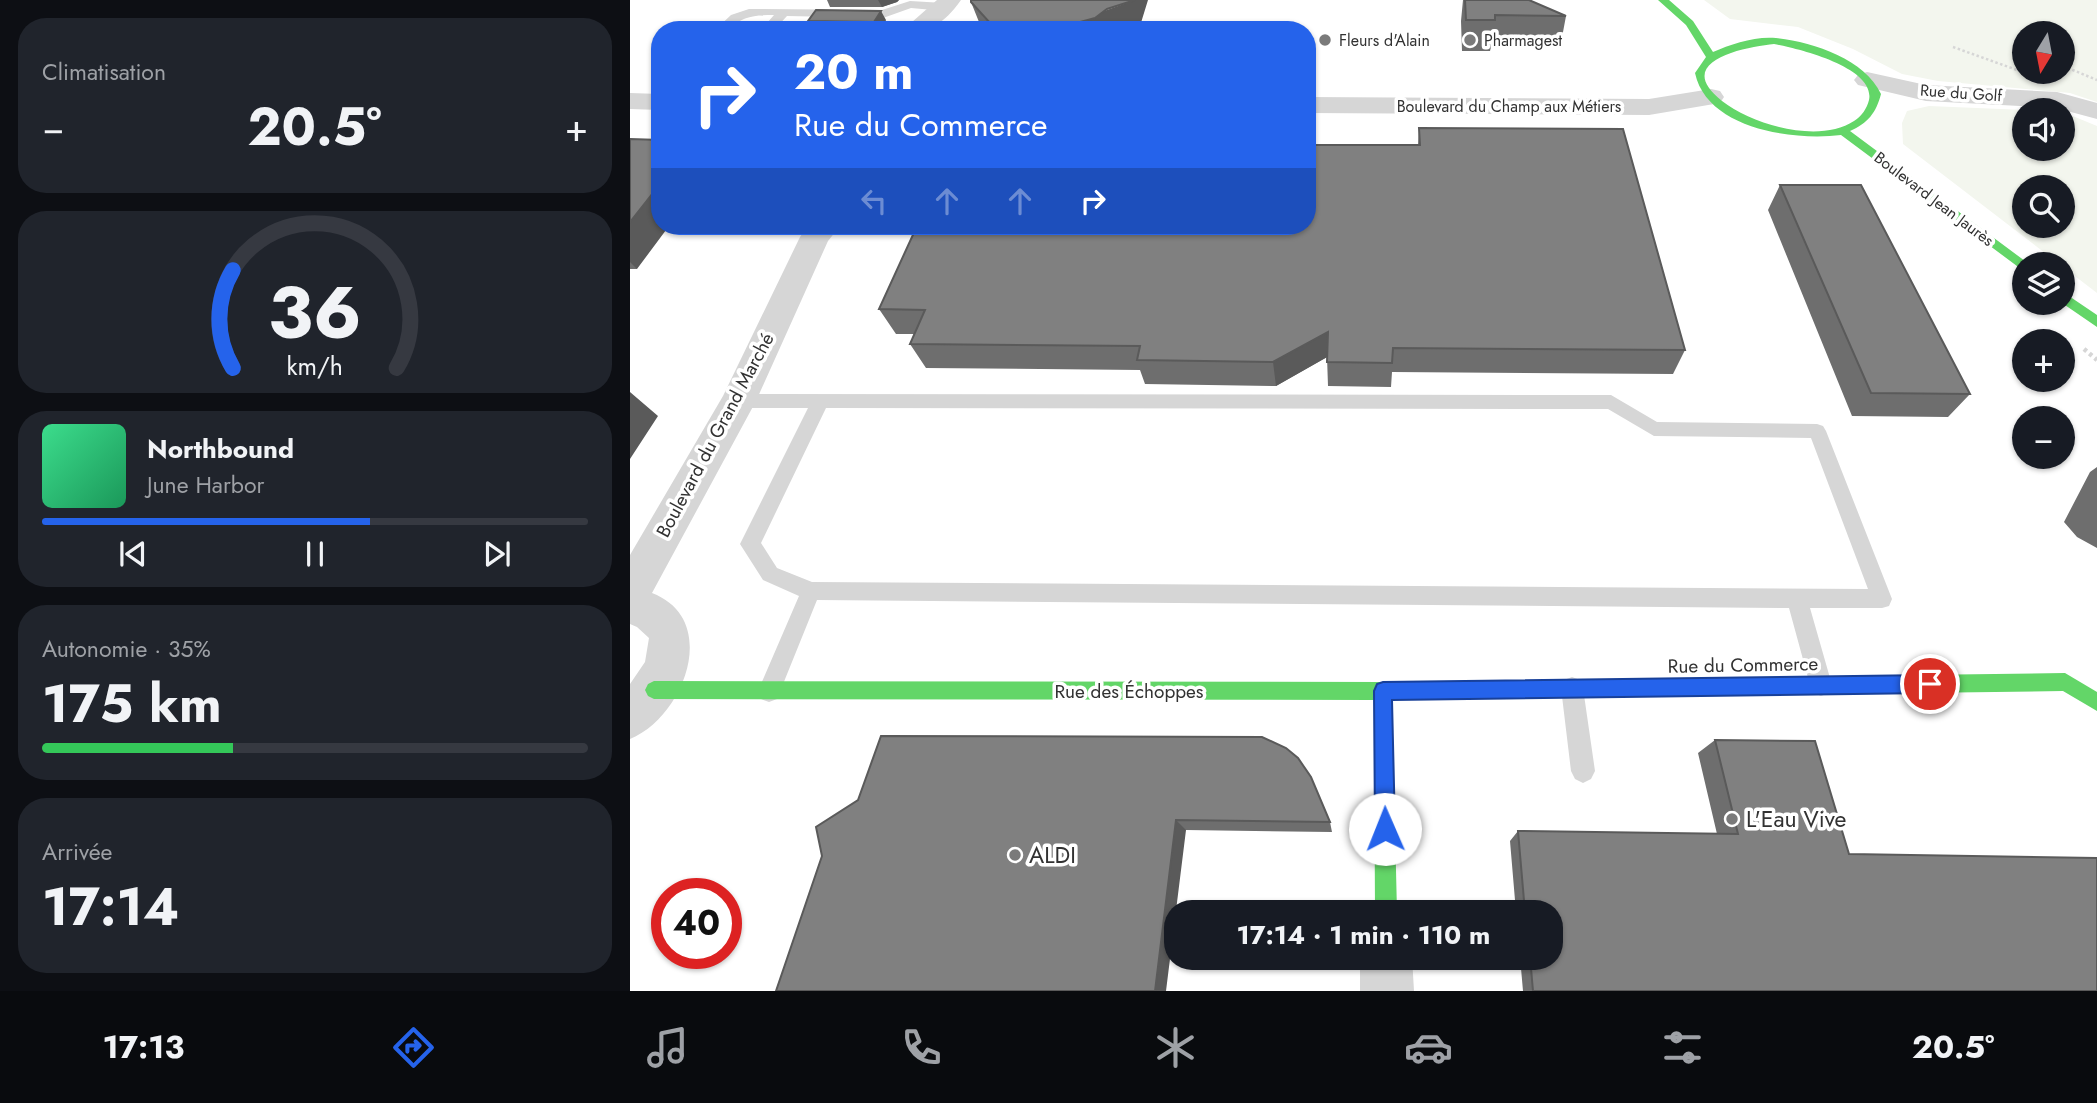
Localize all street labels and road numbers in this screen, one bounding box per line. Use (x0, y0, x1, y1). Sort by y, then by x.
street label: Rue du Golf (1919, 79, 2003, 107)
street label: Boulevard du Champ aux Métiers (1397, 95, 1621, 118)
street label: Boulevard Jean Jaurès (1869, 146, 1999, 252)
street label: Boulevard du Grand Marché (649, 328, 781, 542)
street label: Rue du Commerce (1668, 650, 1819, 680)
street label: Rue des Échoppes (1054, 678, 1204, 705)

